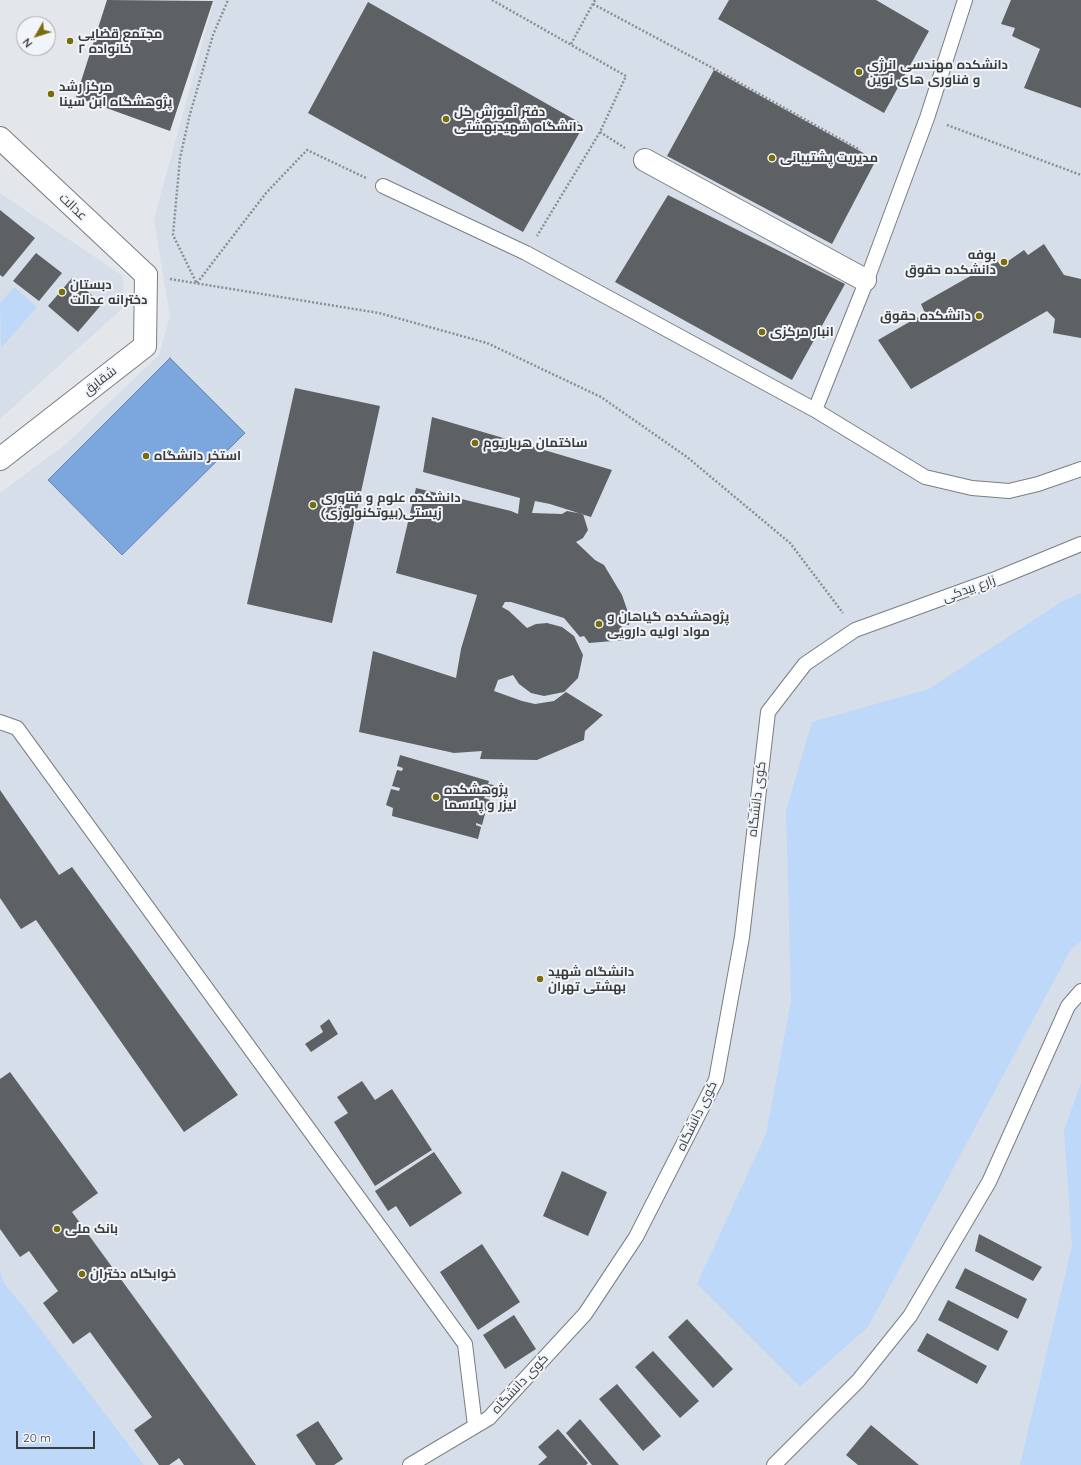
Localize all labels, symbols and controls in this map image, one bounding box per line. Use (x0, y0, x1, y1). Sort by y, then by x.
north arrow (16, 16, 56, 56)
place label: مجتمع قضایی خانواده ۲ (78, 26, 162, 57)
text: N (19, 35, 35, 50)
marker: مجتمع قضایی خانواده ۲ (65, 36, 75, 46)
place label: دانشکده مهندسی انرژی و فناوری های نوین (867, 57, 1008, 88)
marker: دانشکده مهندسی انرژی و فناوری های نوین (854, 67, 864, 77)
place label: مرکز رشد پژوهشگاه ابن سینا (59, 79, 172, 110)
marker: مرکز رشد پژوهشگاه ابن سینا (46, 89, 56, 99)
place label: دفتر آموزش کل دانشگاه شهیدبهشتی (454, 104, 583, 135)
marker: دفتر آموزش کل دانشگاه شهیدبهشتی (441, 114, 451, 124)
place label: مدیریت پشتیبانی (780, 150, 878, 166)
marker: مدیریت پشتیبانی (767, 153, 777, 163)
street label: عدالت (56, 190, 90, 224)
place label: بوفه دانشکده حقوق (905, 247, 996, 278)
marker: بوفه دانشکده حقوق (999, 257, 1009, 267)
place label: دبستان دخترانه عدالت (70, 277, 148, 308)
marker: دبستان دخترانه عدالت (57, 287, 67, 297)
place label: دانشکده حقوق (880, 308, 971, 324)
marker: دانشکده حقوق (974, 311, 984, 321)
place label: انبار مرکزی (770, 324, 834, 340)
marker: انبار مرکزی (757, 327, 767, 337)
street label: شقایق (80, 363, 120, 399)
place label: ساختمان هرباریوم (483, 435, 588, 451)
marker: ساختمان هرباریوم (470, 438, 480, 448)
place label: استخر دانشگاه (154, 448, 241, 464)
marker: استخر دانشگاه (141, 451, 151, 461)
place label: دانشکده علوم و فناوری زیستی(بیوتکنولوژی) (321, 490, 461, 521)
marker: دانشکده علوم و فناوری زیستی(بیوتکنولوژی) (308, 500, 318, 510)
street label: زارع بیدکی (941, 572, 997, 606)
place label: پژوهشکده گیاهان و مواد اولیه دارویی (607, 609, 729, 640)
marker: پژوهشکده گیاهان و مواد اولیه دارویی (594, 619, 604, 629)
street label: کوی دانشگاه (745, 760, 769, 838)
place label: پژوهشکده لیزر و پلاسما (444, 782, 517, 813)
marker: پژوهشکده لیزر و پلاسما (431, 792, 441, 802)
place label: دانشگاه شهید بهشتی تهران (548, 964, 634, 995)
marker: دانشگاه شهید بهشتی تهران (535, 974, 545, 984)
street label: کوی دانشگاه (673, 1078, 721, 1154)
place label: بانک ملی (65, 1221, 118, 1237)
marker: بانک ملی (52, 1224, 62, 1234)
place label: خوابگاه دختران (90, 1266, 176, 1282)
marker: خوابگاه دختران (77, 1269, 87, 1279)
street label: کوی دانشگاه (488, 1351, 552, 1417)
scale bar (18, 1423, 97, 1449)
text: 20 m (23, 1430, 51, 1445)

